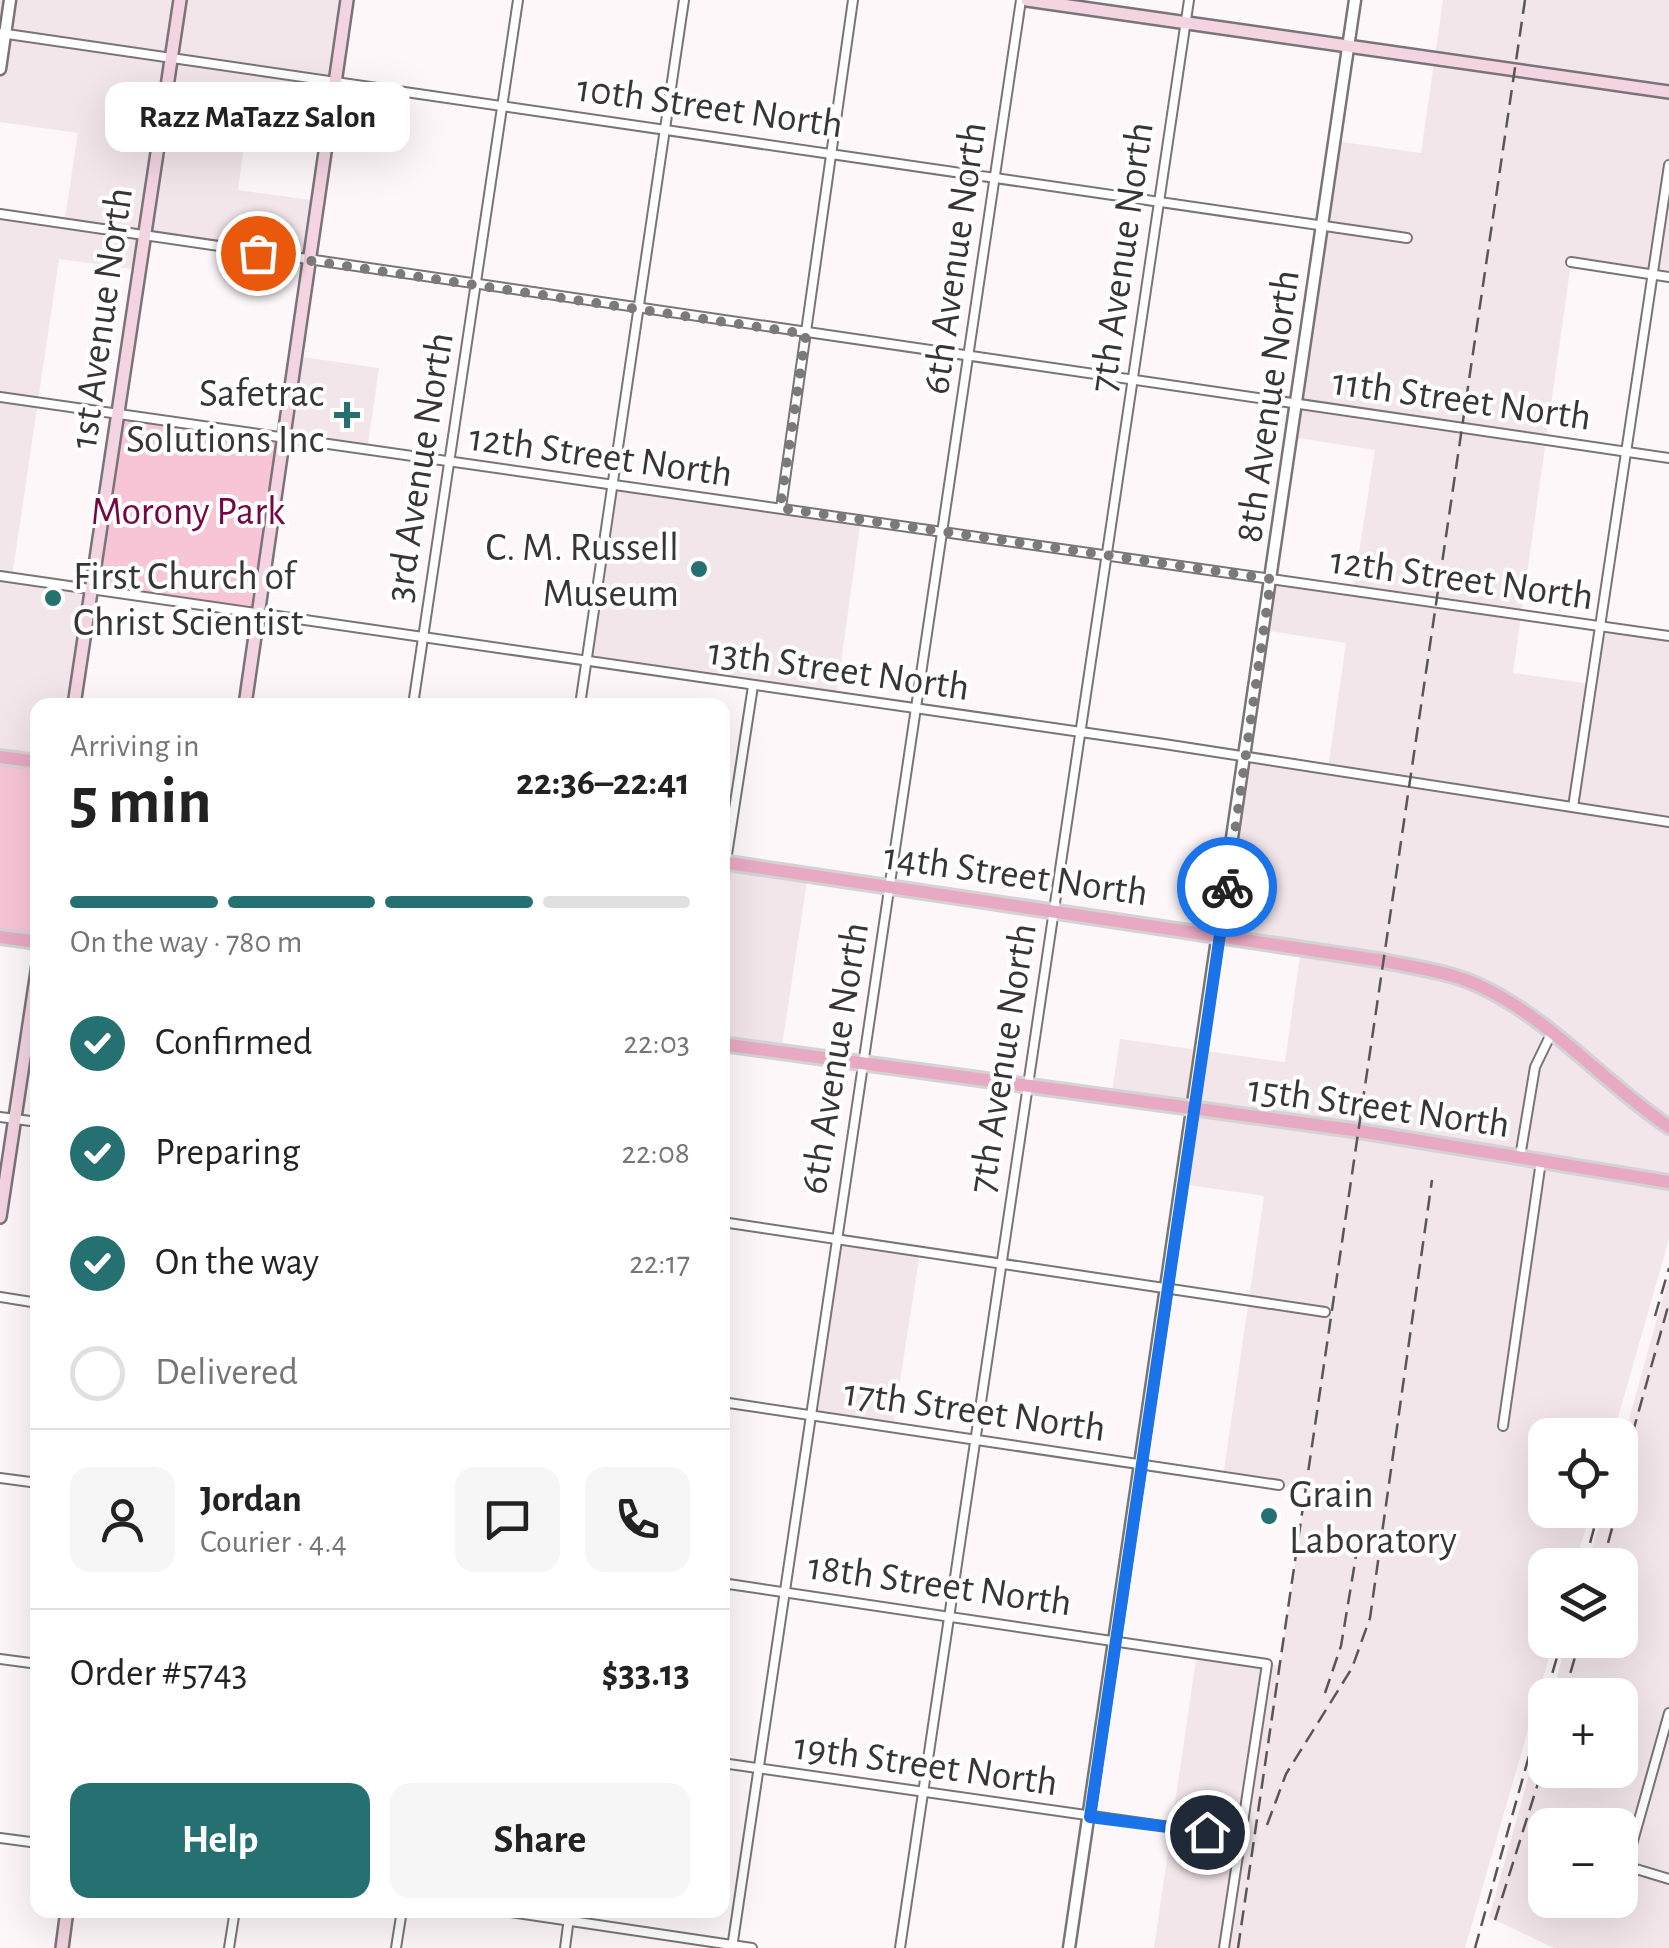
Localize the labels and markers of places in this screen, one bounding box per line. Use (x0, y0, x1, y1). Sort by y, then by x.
callout: Razz MaTazz Salon (106, 83, 410, 153)
pin (216, 211, 301, 296)
place label: Safetrac Solutions Inc (126, 374, 324, 460)
marker: Safetrac Solutions Inc (334, 402, 360, 428)
place label: C. M. Russell Museum (486, 528, 679, 614)
place label: First Church of Christ Scientist (73, 557, 303, 643)
marker: C. M. Russell Museum (688, 558, 710, 580)
marker: First Church of Christ Scientist (42, 587, 64, 609)
place label: Grain Laboratory (1289, 1475, 1457, 1561)
marker: Grain Laboratory (1258, 1505, 1280, 1527)
pin (1165, 1790, 1250, 1875)

